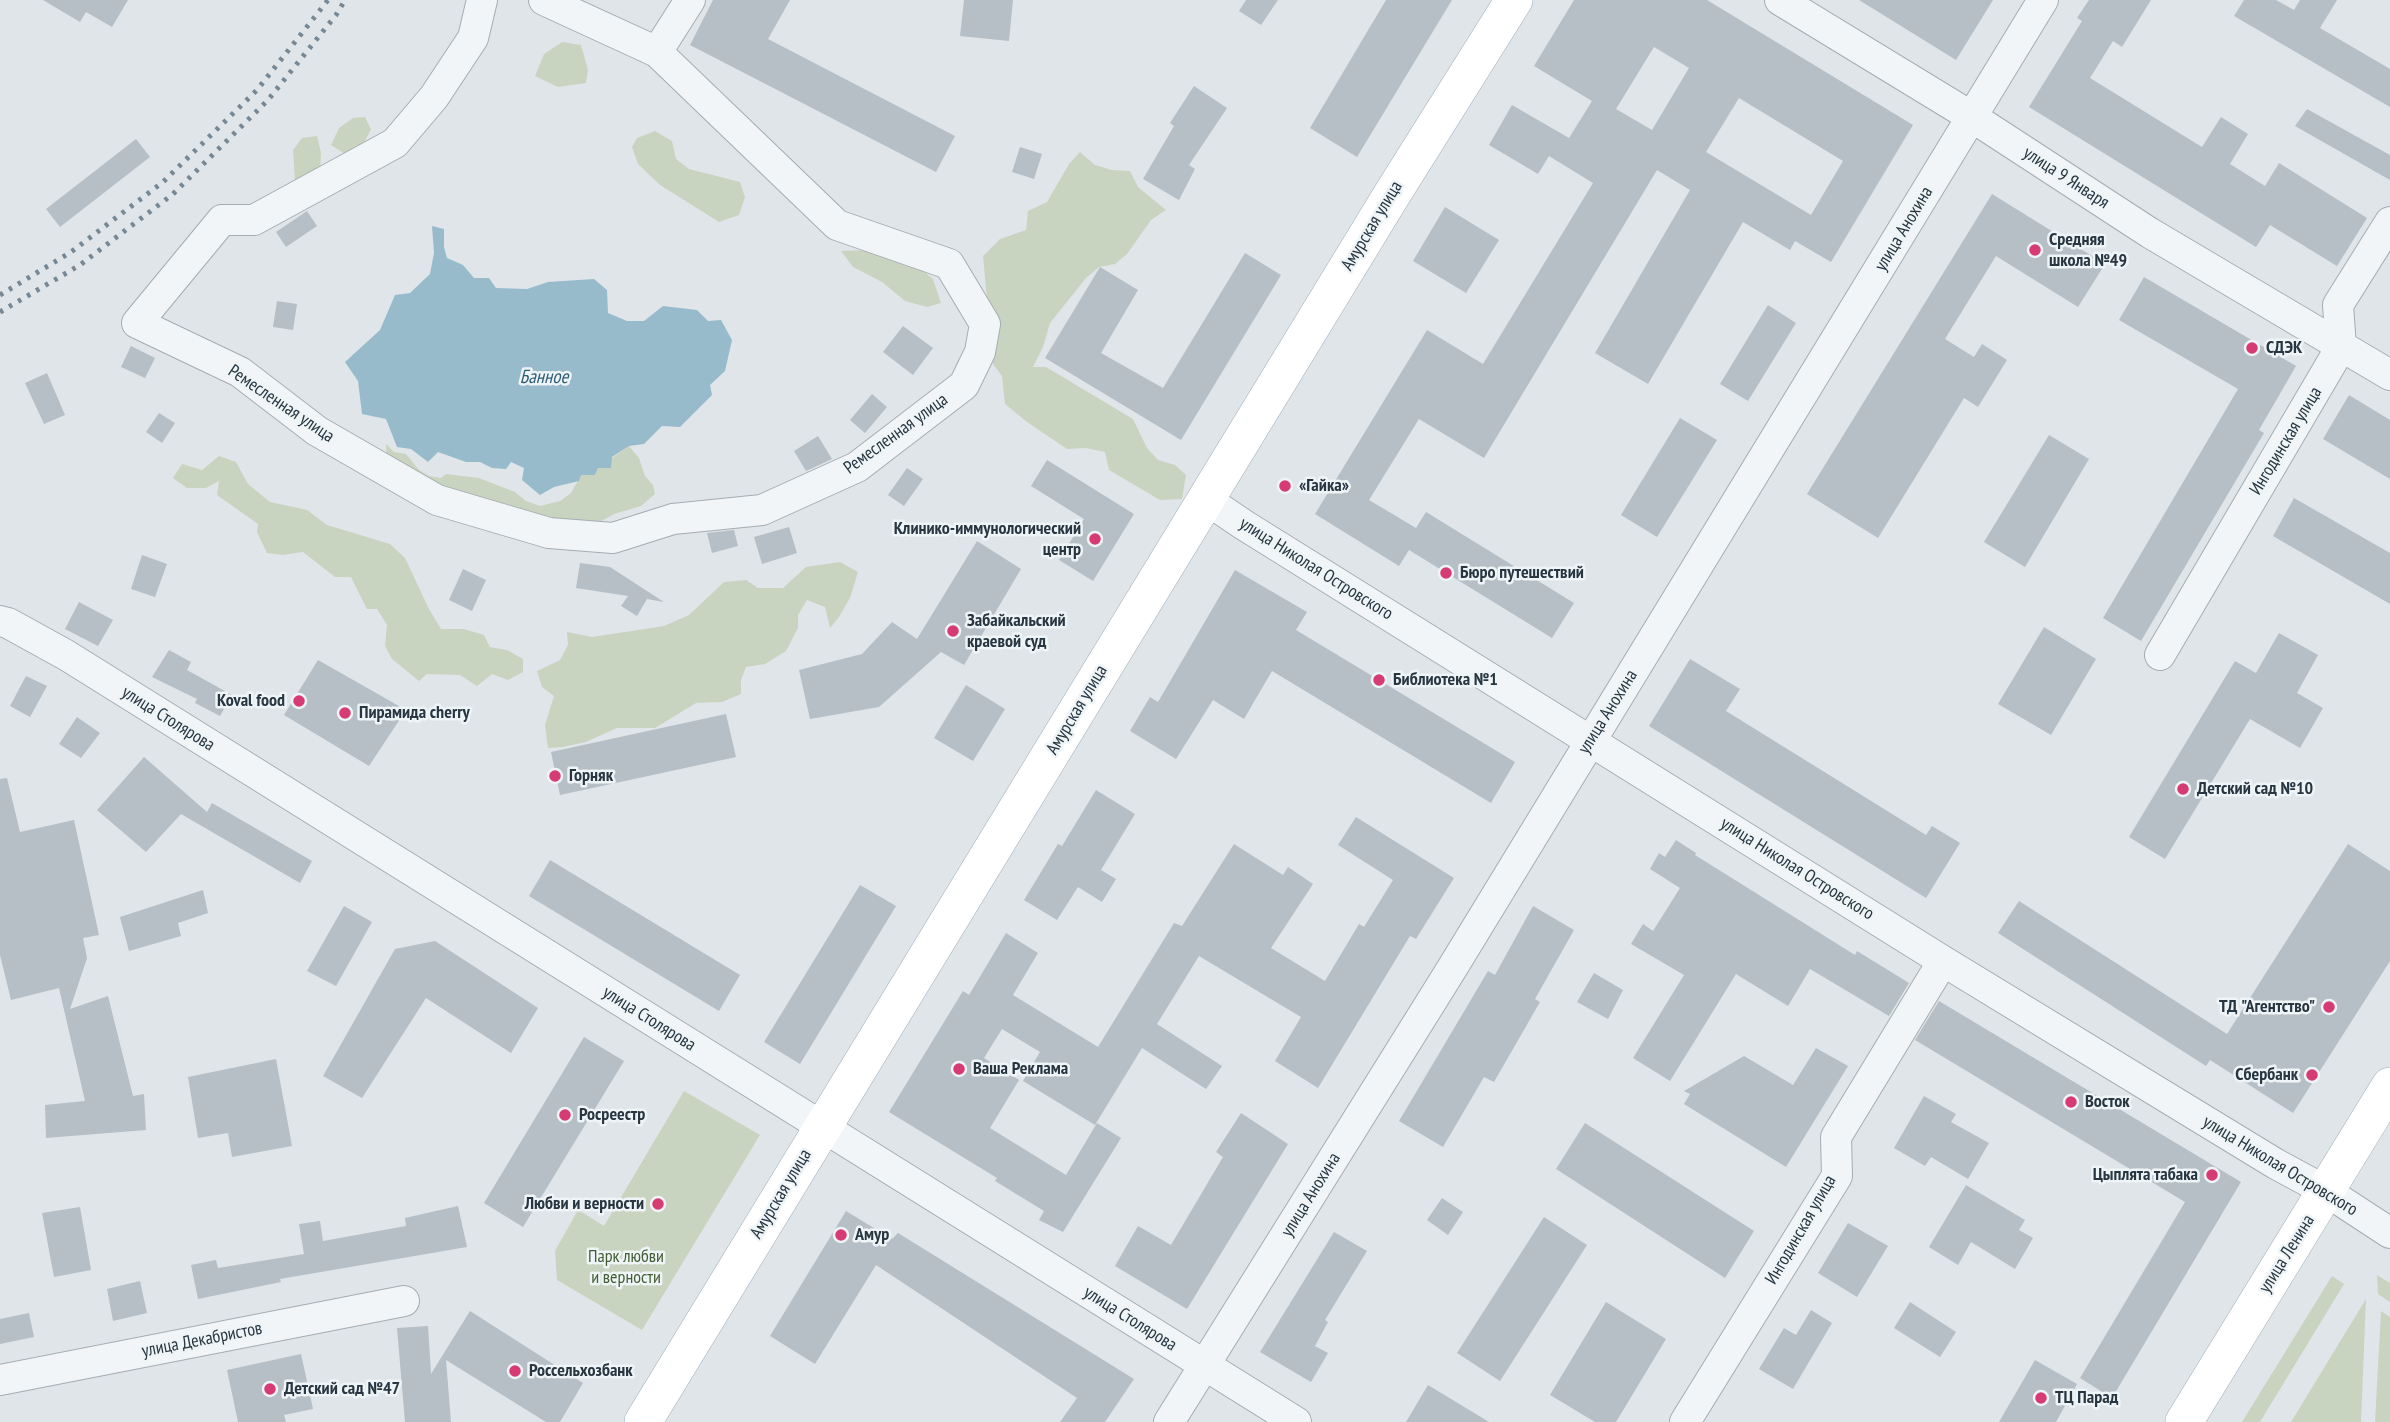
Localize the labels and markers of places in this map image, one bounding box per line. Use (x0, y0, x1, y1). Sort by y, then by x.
place label: Средняя школа №49 (2049, 229, 2127, 272)
marker: Средняя школа №49 (2027, 242, 2043, 258)
place label: СДЭК (2266, 337, 2302, 359)
marker: СДЭК (2244, 340, 2260, 356)
place label: «Гайка» (1299, 475, 1349, 497)
marker: «Гайка» (1277, 478, 1293, 494)
place label: Клинико-иммунологический центр (894, 518, 1081, 560)
marker: Клинико-иммунологический центр (1087, 531, 1103, 547)
place label: Бюро путешествий (1460, 562, 1584, 584)
marker: Бюро путешествий (1438, 565, 1454, 581)
place label: Забайкальский краевой суд (967, 610, 1066, 652)
marker: Забайкальский краевой суд (945, 623, 961, 639)
place label: Библиотека №1 (1393, 669, 1498, 691)
marker: Библиотека №1 (1371, 672, 1387, 688)
place label: Koval food (217, 690, 285, 712)
marker: Koval food (291, 693, 307, 709)
place label: Пирамида cherry (359, 702, 470, 724)
marker: Пирамида cherry (337, 705, 353, 721)
place label: Горняк (569, 765, 613, 787)
marker: Горняк (547, 768, 563, 784)
place label: Детский сад №10 (2197, 778, 2313, 800)
marker: Детский сад №10 (2175, 781, 2191, 797)
place label: ТД "Агентство" (2219, 996, 2315, 1018)
marker: ТД "Агентство" (2321, 999, 2337, 1015)
place label: Ваша Реклама (973, 1058, 1068, 1080)
marker: Ваша Реклама (951, 1061, 967, 1077)
place label: Сбербанк (2235, 1064, 2298, 1086)
marker: Сбербанк (2304, 1067, 2320, 1083)
place label: Восток (2085, 1091, 2130, 1113)
marker: Восток (2063, 1094, 2079, 1110)
place label: Росреестр (579, 1104, 645, 1126)
marker: Росреестр (557, 1107, 573, 1123)
place label: Цыплята табака (2093, 1164, 2198, 1186)
marker: Цыплята табака (2204, 1167, 2220, 1183)
place label: Любви и верности (525, 1193, 644, 1215)
marker: Любви и верности (650, 1196, 666, 1212)
place label: Амур (855, 1224, 889, 1246)
marker: Амур (833, 1227, 849, 1243)
place label: Россельхозбанк (529, 1360, 633, 1382)
marker: Россельхозбанк (507, 1363, 523, 1379)
place label: Детский сад №47 (284, 1378, 400, 1400)
marker: Детский сад №47 (262, 1381, 278, 1397)
place label: ТЦ Парад (2055, 1387, 2118, 1409)
marker: ТЦ Парад (2033, 1390, 2049, 1406)

